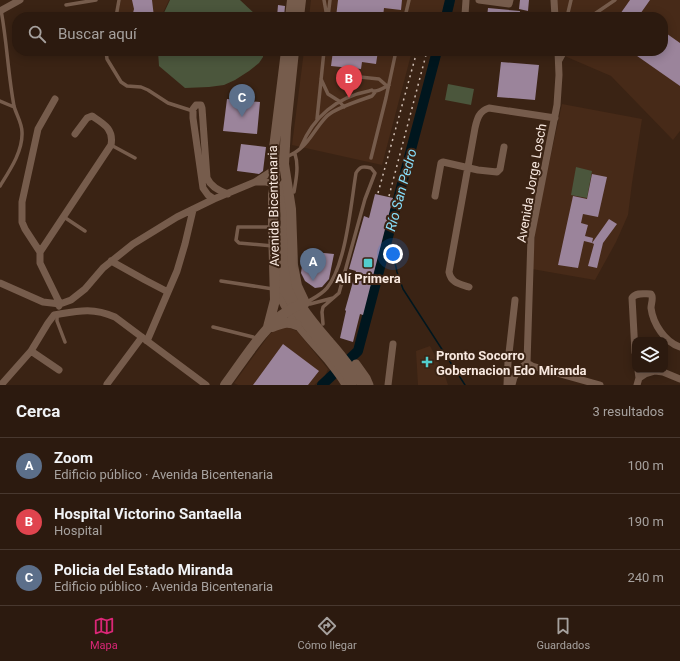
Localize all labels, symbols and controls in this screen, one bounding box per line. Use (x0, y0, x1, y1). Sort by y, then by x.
search box (12, 12, 668, 56)
icon: search (26, 23, 48, 45)
text: Buscar aquí (58, 25, 137, 43)
pin: B (336, 65, 362, 98)
pin: C (229, 84, 255, 117)
street label: Avenida Jorge Losch (514, 122, 549, 244)
street label: Avenida Bicentenaria (265, 145, 282, 267)
water label: Río San Pedro (382, 147, 420, 233)
your location (383, 244, 403, 264)
pin: A (300, 248, 326, 281)
marker: Alí Primera (362, 257, 374, 269)
place label: Alí Primera (335, 271, 401, 286)
map controls (632, 337, 668, 373)
button: layers (632, 337, 668, 373)
place label: Pronto Socorro Gobernacion Edo Miranda (436, 348, 587, 378)
marker: Pronto Socorro Gobernacion Edo Miranda (421, 356, 433, 368)
text: Cerca (16, 401, 60, 421)
text: 3 resultados (592, 404, 664, 419)
text: Zoom (54, 449, 93, 467)
text: A (25, 458, 33, 473)
text: 100 m (627, 458, 664, 473)
text: Edificio público · Avenida Bicentenaria (54, 467, 273, 482)
text: Hospital Victorino Santaella (54, 505, 242, 523)
text: B (25, 514, 33, 529)
text: 190 m (627, 514, 664, 529)
text: Hospital (54, 523, 102, 538)
text: Policia del Estado Miranda (54, 561, 233, 579)
text: C (25, 570, 33, 585)
text: 240 m (627, 570, 664, 585)
text: Edificio público · Avenida Bicentenaria (54, 579, 273, 594)
tab: Mapa (90, 615, 118, 652)
tab: Cómo llegar (298, 615, 357, 652)
tab: Guardados (537, 615, 590, 652)

